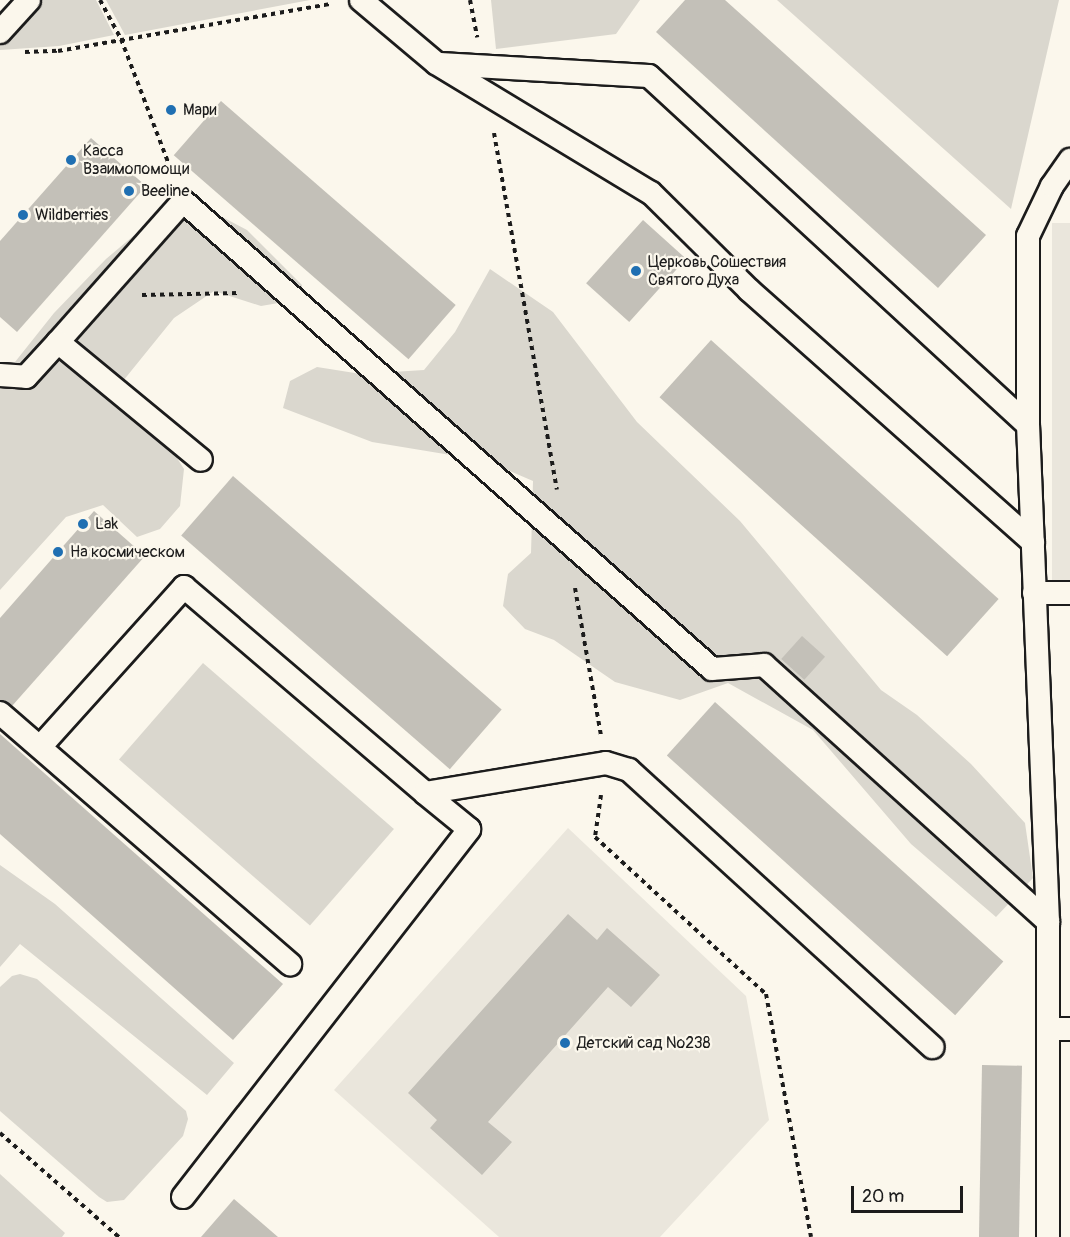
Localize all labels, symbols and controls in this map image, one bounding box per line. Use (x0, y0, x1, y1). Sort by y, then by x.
place label: Мари (183, 100, 217, 120)
marker: Мари (164, 103, 178, 117)
place label: Касса Взаимопомощи (83, 141, 189, 179)
marker: Касса Взаимопомощи (64, 153, 78, 167)
place label: Beeline (141, 181, 189, 201)
marker: Beeline (122, 184, 136, 198)
place label: Wildberries (35, 205, 108, 225)
marker: Wildberries (16, 208, 30, 222)
place label: Церковь Сошествия Святого Духа (648, 252, 786, 290)
marker: Церковь Сошествия Святого Духа (629, 264, 643, 278)
place label: Lak (95, 514, 118, 534)
marker: Lak (76, 517, 90, 531)
place label: На космическом (70, 542, 185, 562)
marker: На космическом (51, 545, 65, 559)
place label: Детский сад №238 (577, 1033, 711, 1053)
marker: Детский сад №238 (558, 1036, 572, 1050)
scale bar (854, 1174, 966, 1212)
text: 20 m (862, 1185, 904, 1208)

